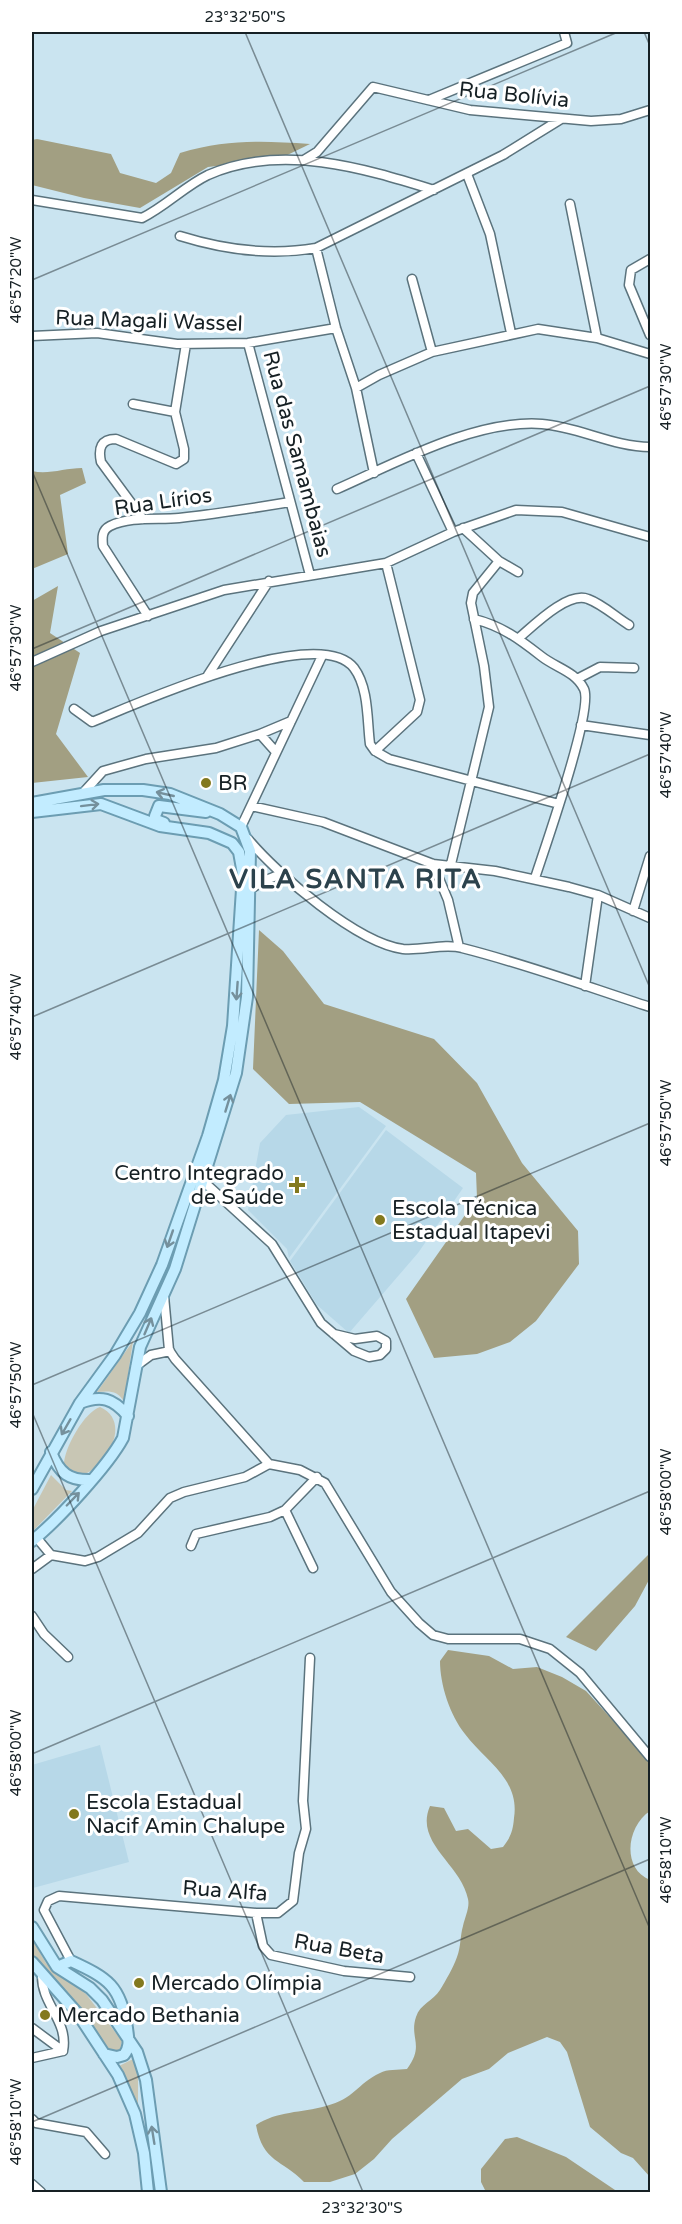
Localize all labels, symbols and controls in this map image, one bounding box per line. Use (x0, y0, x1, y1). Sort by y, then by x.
text: 23°32'50"S (205, 8, 285, 26)
street label: Rua Bolívia (458, 77, 570, 113)
text: 46°57'20"W (7, 237, 25, 323)
street label: Rua Magali Wassel (55, 305, 243, 337)
text: 46°57'30"W (657, 344, 675, 430)
street label: Rua das Samambaias (257, 348, 337, 560)
street label: Rua Lírios (113, 483, 213, 521)
text: 46°57'30"W (7, 605, 25, 691)
text: 46°57'40"W (657, 712, 675, 798)
place label: BR (218, 771, 248, 796)
marker: BR (199, 776, 213, 790)
one-way arrow (156, 788, 175, 799)
one-way arrow (79, 799, 99, 810)
district label: VILA SANTA RITA (229, 863, 483, 896)
text: 46°57'40"W (7, 974, 25, 1060)
one-way arrow (231, 980, 242, 1000)
text: 46°57'50"W (657, 1080, 675, 1166)
one-way arrow (223, 1094, 234, 1113)
place label: Centro Integrado de Saúde (114, 1161, 284, 1210)
marker: Centro Integrado de Saúde (288, 1176, 306, 1194)
place label: Escola Técnica Estadual Itapevi (392, 1196, 551, 1245)
marker: Escola Técnica Estadual Itapevi (373, 1213, 387, 1227)
one-way arrow (164, 1229, 175, 1248)
one-way arrow (144, 1317, 155, 1335)
text: 46°57'50"W (7, 1342, 25, 1428)
one-way arrow (60, 1418, 72, 1435)
text: 46°58'00"W (657, 1449, 675, 1535)
one-way arrow (65, 1492, 80, 1507)
text: 46°58'00"W (7, 1710, 25, 1796)
place label: Escola Estadual Nacif Amin Chalupe (86, 1790, 285, 1839)
marker: Escola Estadual Nacif Amin Chalupe (67, 1807, 81, 1821)
text: 46°58'10"W (657, 1817, 675, 1903)
street label: Rua Alfa (182, 1876, 268, 1906)
street label: Rua Beta (292, 1929, 386, 1969)
place label: Mercado Olímpia (151, 1971, 322, 1996)
marker: Mercado Olímpia (132, 1976, 146, 1990)
place label: Mercado Bethania (57, 2003, 240, 2028)
marker: Mercado Bethania (38, 2008, 52, 2022)
text: 46°58'10"W (7, 2079, 25, 2165)
one-way arrow (147, 2125, 158, 2145)
text: 23°32'30"S (322, 2199, 402, 2217)

